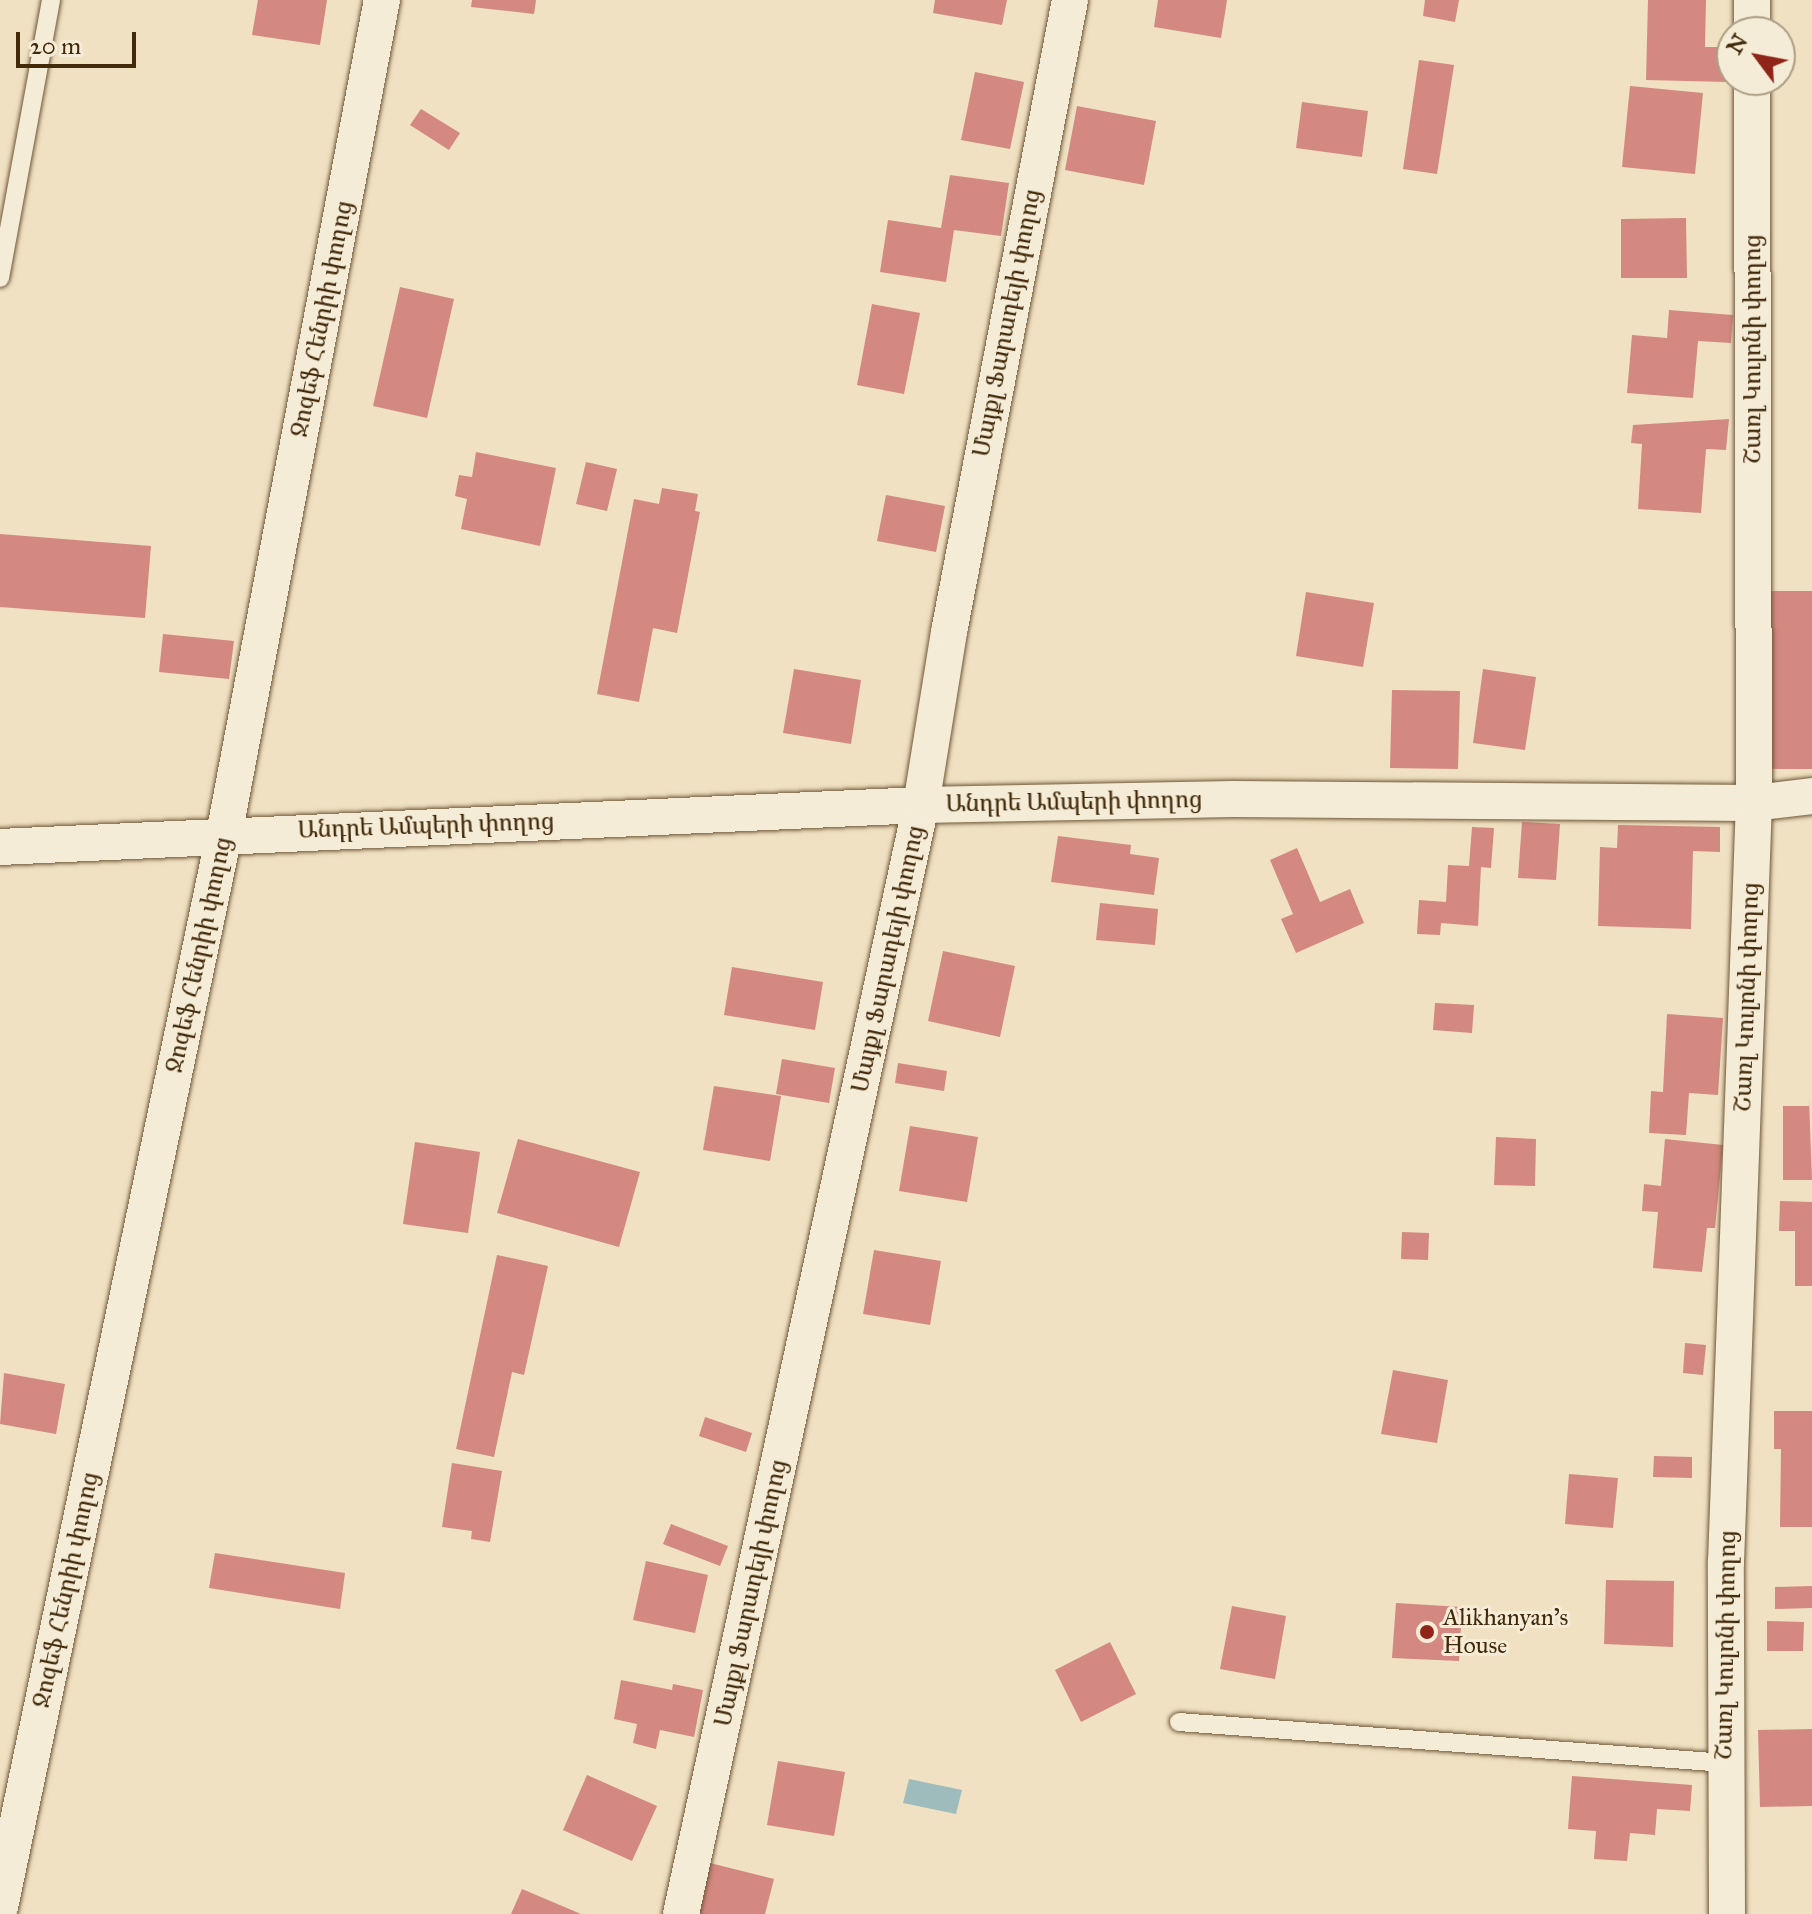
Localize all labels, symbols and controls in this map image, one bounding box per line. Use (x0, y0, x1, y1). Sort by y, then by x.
scale bar (20, 16, 140, 66)
north arrow (1716, 16, 1796, 96)
text: N (1721, 29, 1753, 59)
text: 20 m (30, 31, 81, 61)
street label: Մայքլ Ֆարադեյի փողոց (967, 187, 1047, 459)
street label: Ջոզեֆ Հենրիի փողոց (285, 198, 359, 440)
street label: Շառլ Կուլոնի փողոց (1739, 234, 1767, 464)
street label: Անդրե Ամպերի փողոց (945, 785, 1203, 819)
street label: Անդրե Ամպերի փողոց (297, 807, 555, 845)
street label: Մայքլ Ֆարադեյի փողոց (846, 823, 930, 1095)
street label: Ջոզեֆ Հենրիի փողոց (160, 834, 238, 1076)
street label: Շառլ Կուլոնի փողոց (1729, 882, 1765, 1112)
street label: Մայքլ Ֆարադեյի փողոց (709, 1457, 793, 1729)
street label: Ջոզեֆ Հենրիի փողոց (27, 1469, 105, 1711)
street label: Շառլ Կուլոնի փողոց (1710, 1530, 1742, 1760)
place label: Alikhanyan's House (1443, 1604, 1568, 1660)
marker: Alikhanyan's House (1418, 1623, 1436, 1641)

